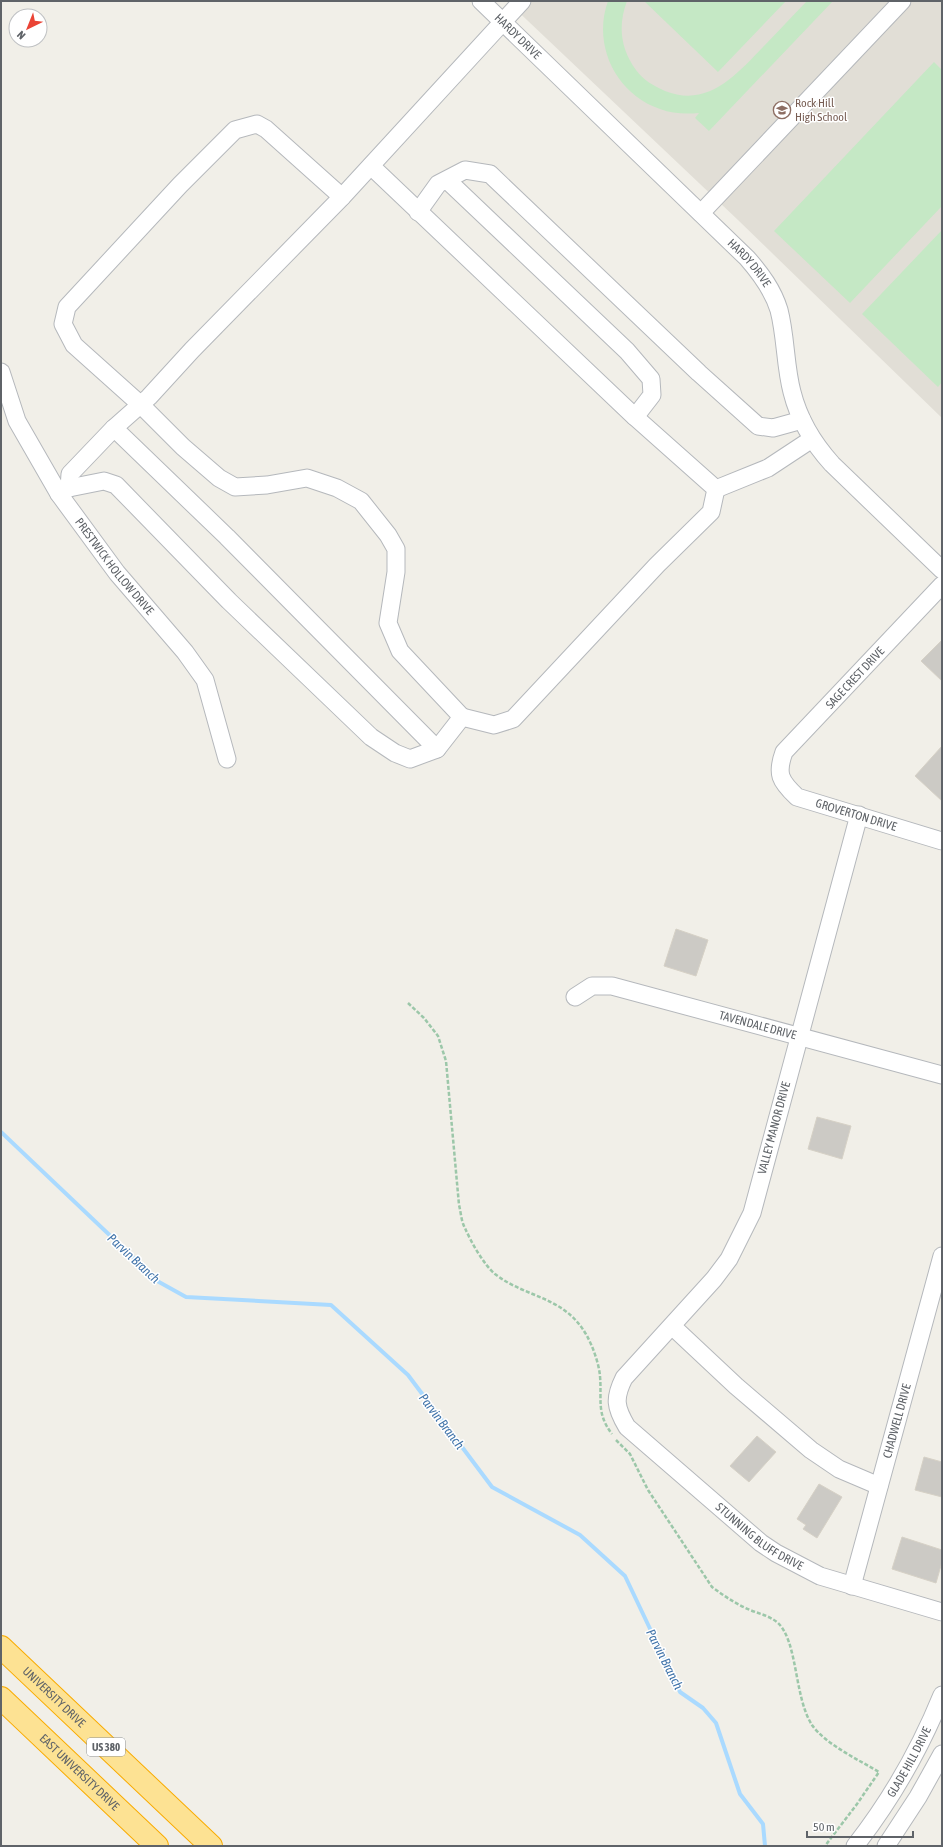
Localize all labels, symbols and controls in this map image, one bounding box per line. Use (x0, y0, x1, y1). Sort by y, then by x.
north arrow (8, 8, 48, 48)
street label: HARDY DRIVE (492, 11, 544, 62)
text: N (15, 29, 28, 42)
place label: Rock Hill High School (795, 96, 848, 124)
school or university icon: Rock Hill High School (772, 100, 792, 120)
street label: HARDY DRIVE (725, 236, 774, 289)
street label: PRESTWICK HOLLOW DRIVE (72, 515, 157, 618)
street label: SAGE CREST DRIVE (823, 644, 887, 712)
street label: GROVERTON DRIVE (814, 796, 898, 834)
street label: TAVENDALE DRIVE (717, 1008, 798, 1042)
street label: VALLEY MANOR DRIVE (755, 1080, 793, 1176)
water label: Parvin Branch (105, 1231, 163, 1287)
street label: CHADWELL DRIVE (880, 1382, 914, 1460)
water label: Parvin Branch (416, 1391, 468, 1453)
street label: STUNNING BLUFF DRIVE (713, 1500, 806, 1573)
water label: Parvin Branch (643, 1627, 686, 1692)
street label: UNIVERSITY DRIVE (20, 1664, 88, 1730)
street label: GLADE HILL DRIVE (884, 1725, 934, 1800)
street label: EAST UNIVERSITY DRIVE (37, 1731, 122, 1813)
road number: US 380 (87, 1738, 125, 1756)
scale bar (807, 1813, 913, 1839)
text: 50 m (813, 1820, 835, 1834)

